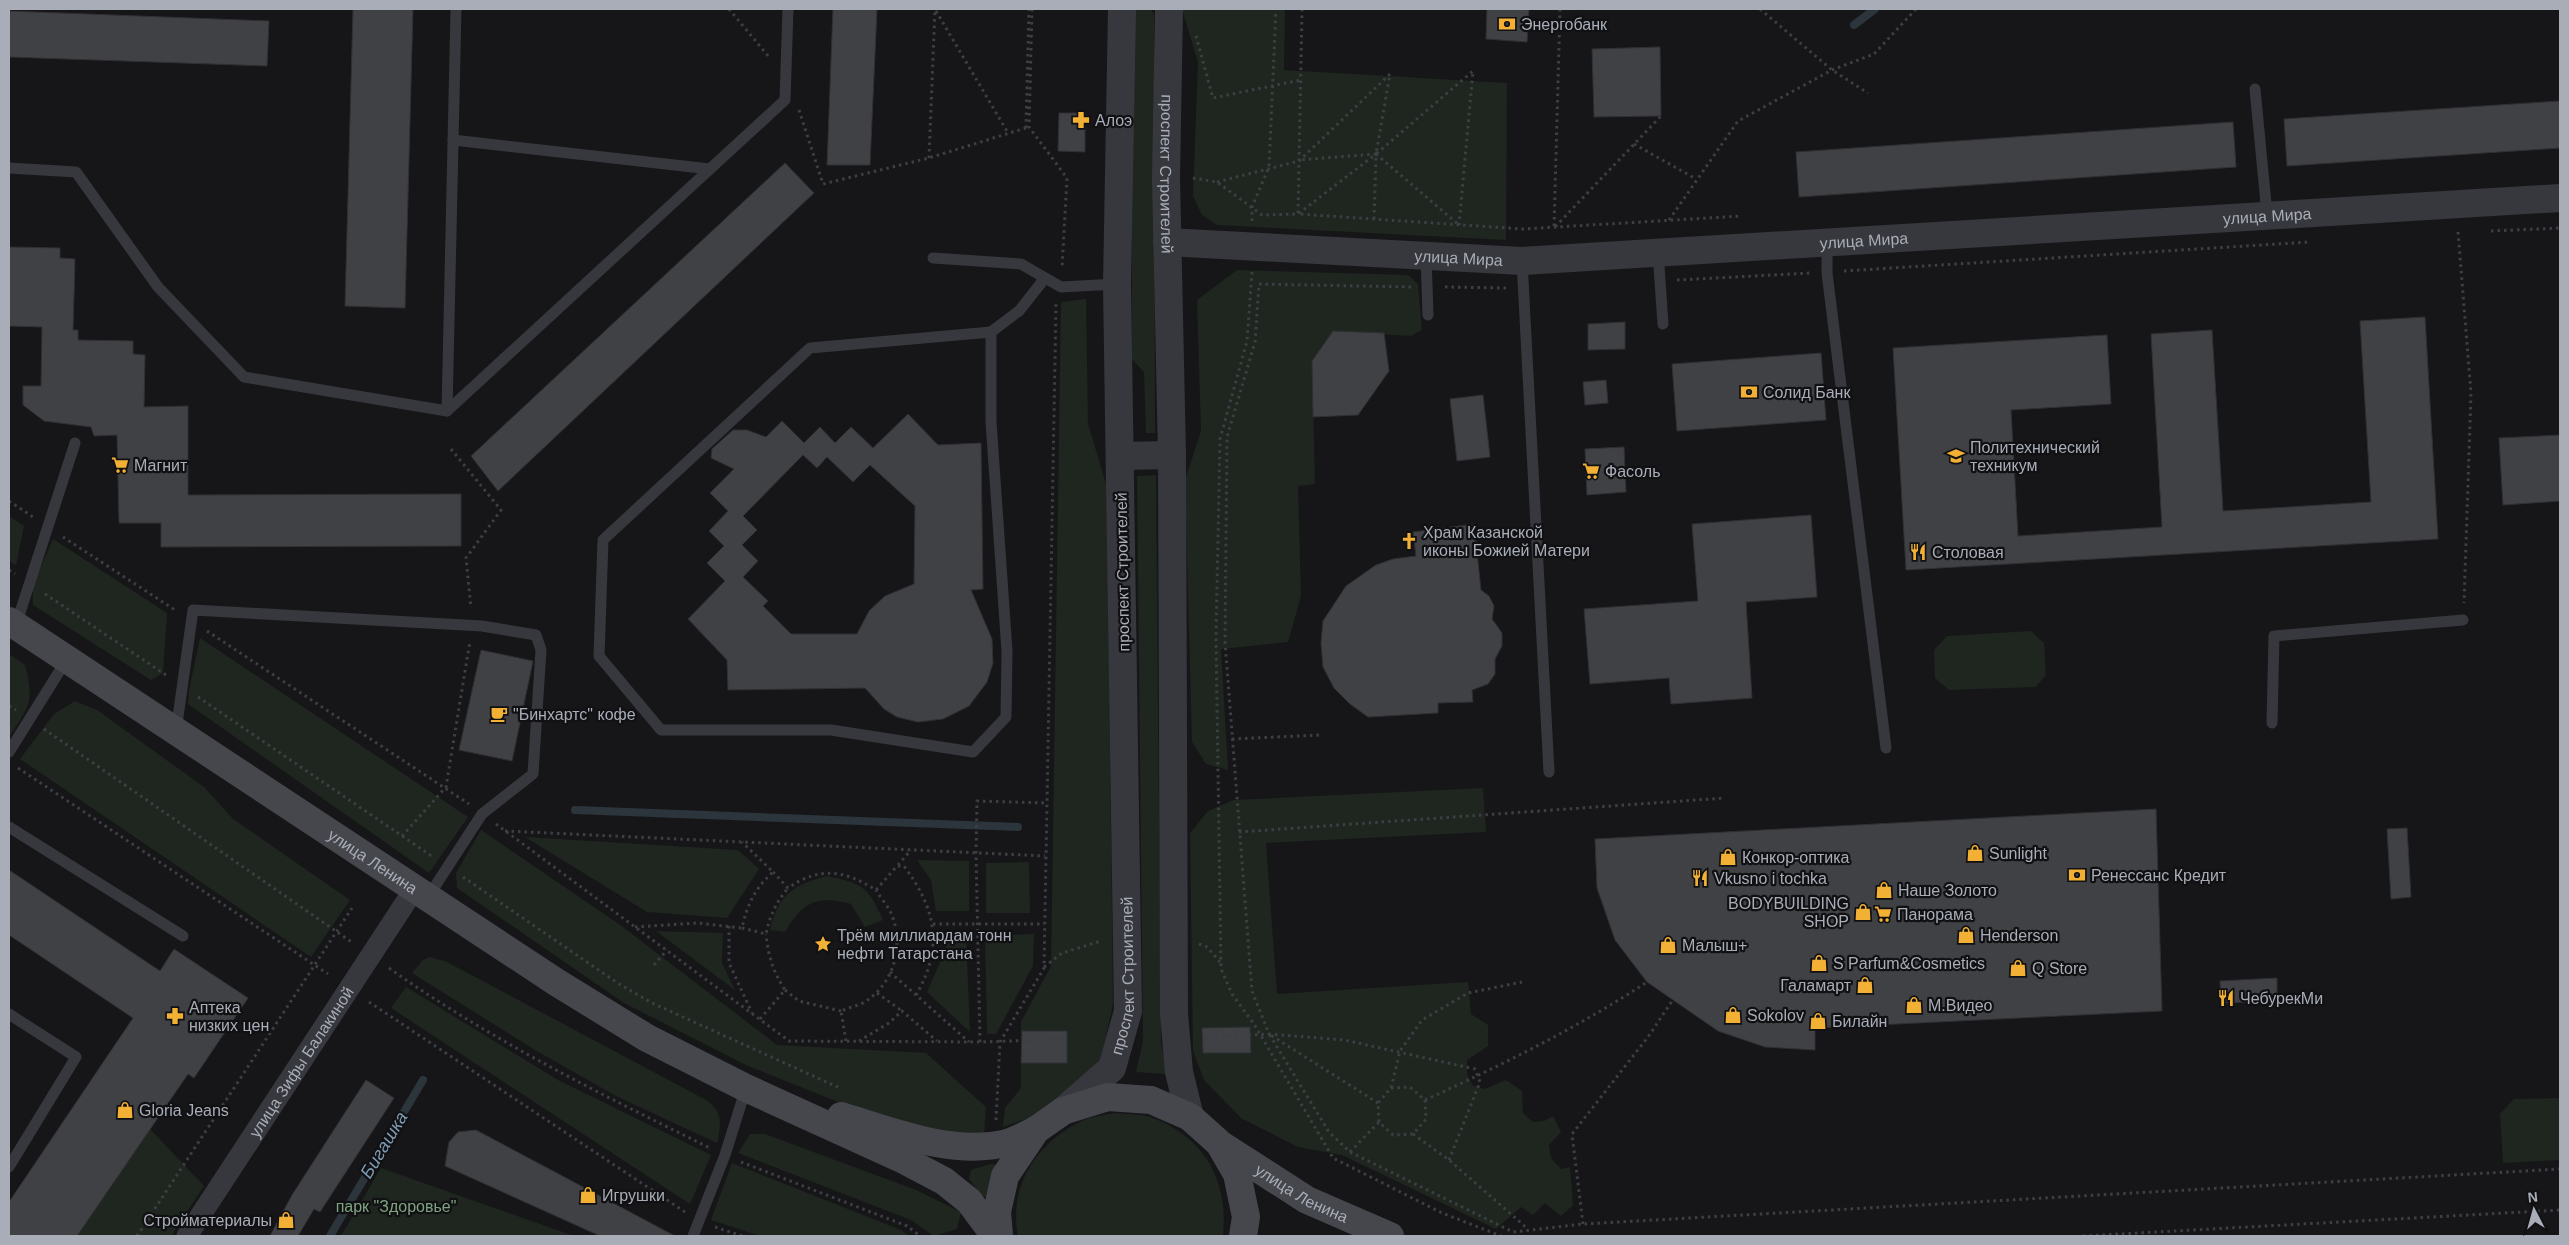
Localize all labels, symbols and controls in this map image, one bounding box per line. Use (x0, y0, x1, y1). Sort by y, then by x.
bank icon: Энергобанк (1497, 14, 1517, 34)
place label: Энергобанк (1521, 16, 1608, 33)
street label: проспект Строителей (1157, 94, 1176, 254)
pharmacy icon: Алоэ (1071, 110, 1091, 130)
place label: Алоэ (1095, 112, 1132, 129)
street label: улица Мира (2222, 205, 2312, 227)
street label: улица Мира (1819, 230, 1909, 252)
street label: улица Мира (1414, 247, 1503, 269)
bank icon: Солид Банк (1739, 382, 1759, 402)
place label: Солид Банк (1763, 384, 1851, 401)
place label: Политехнический техникум (1970, 439, 2100, 474)
school or university icon: Политехнический техникум (1946, 446, 1966, 466)
supermarket icon: Магнит (110, 455, 130, 475)
place label: Магнит (134, 457, 188, 474)
supermarket icon: Фасоль (1581, 461, 1601, 481)
place label: Фасоль (1605, 463, 1660, 480)
street label: проспект Строителей (1113, 492, 1132, 652)
place label: Храм Казанской иконы Божией Матери (1423, 524, 1590, 559)
church icon: Храм Казанской иконы Божией Матери (1399, 531, 1419, 551)
restaurant icon: Столовая (1908, 542, 1928, 562)
place label: Столовая (1932, 544, 2004, 561)
cafe icon: "Бинхартс" кофе (489, 704, 509, 724)
place label: "Бинхартс" кофе (513, 706, 636, 723)
street label: улица Ленина (325, 826, 421, 897)
shop icon: Sunlight (1965, 843, 1985, 863)
place label: Sunlight (1989, 845, 2047, 862)
shop icon: Конкор-оптика (1718, 847, 1738, 867)
place label: Конкор-оптика (1742, 849, 1850, 866)
bank icon: Ренессанс Кредит (2067, 865, 2087, 885)
place label: Ренессанс Кредит (2091, 867, 2227, 884)
restaurant icon: Vkusno i tochka (1690, 868, 1710, 888)
place label: Vkusno i tochka (1714, 870, 1827, 887)
shop icon: Наше Золото (1874, 880, 1894, 900)
place label: Наше Золото (1898, 882, 1997, 899)
place label: BODYBUILDING SHOP (1728, 895, 1849, 930)
street label: проспект Строителей (1108, 897, 1137, 1057)
shop icon: BODYBUILDING SHOP (1853, 902, 1873, 922)
supermarket icon: Панорама (1873, 904, 1893, 924)
place label: Панорама (1897, 906, 1973, 923)
shop icon: Henderson (1956, 925, 1976, 945)
place label: Трём миллиардам тонн нефти Татарстана (837, 927, 1012, 962)
place label: Henderson (1980, 927, 2058, 944)
place icon: Трём миллиардам тонн нефти Татарстана (813, 934, 833, 954)
shop icon: Малыш+ (1658, 935, 1678, 955)
place label: Малыш+ (1682, 937, 1747, 954)
shop icon: S Parfum&Cosmetics (1809, 953, 1829, 973)
place label: S Parfum&Cosmetics (1833, 955, 1985, 972)
shop icon: Q Store (2008, 958, 2028, 978)
place label: Q Store (2032, 960, 2087, 977)
shop icon: Галамарт (1855, 975, 1875, 995)
place label: Галамарт (1780, 977, 1852, 994)
street label: улица Зифы Балакиной (246, 984, 357, 1141)
restaurant icon: ЧебурекМи (2216, 988, 2236, 1008)
place label: ЧебурекМи (2240, 990, 2323, 1007)
shop icon: М.Видео (1904, 995, 1924, 1015)
place label: М.Видео (1928, 997, 1993, 1014)
place label: Аптека низких цен (189, 999, 269, 1034)
shop icon: Sokolov (1723, 1005, 1743, 1025)
pharmacy icon: Аптека низких цен (165, 1006, 185, 1026)
place label: Sokolov (1747, 1007, 1804, 1024)
shop icon: Билайн (1808, 1011, 1828, 1031)
place label: Билайн (1832, 1013, 1887, 1030)
shop icon: Gloria Jeans (115, 1100, 135, 1120)
place label: Gloria Jeans (139, 1102, 229, 1119)
water label: Бигашка (356, 1108, 412, 1182)
street label: улица Ленина (1252, 1161, 1350, 1226)
shop icon: Игрушки (578, 1185, 598, 1205)
north arrow (2509, 1185, 2559, 1235)
place label: Игрушки (602, 1187, 665, 1204)
text: N (2527, 1189, 2539, 1206)
park label: парк "Здоровье" (336, 1198, 456, 1215)
shop icon: Стройматериалы (276, 1210, 296, 1230)
place label: Стройматериалы (143, 1212, 272, 1229)

